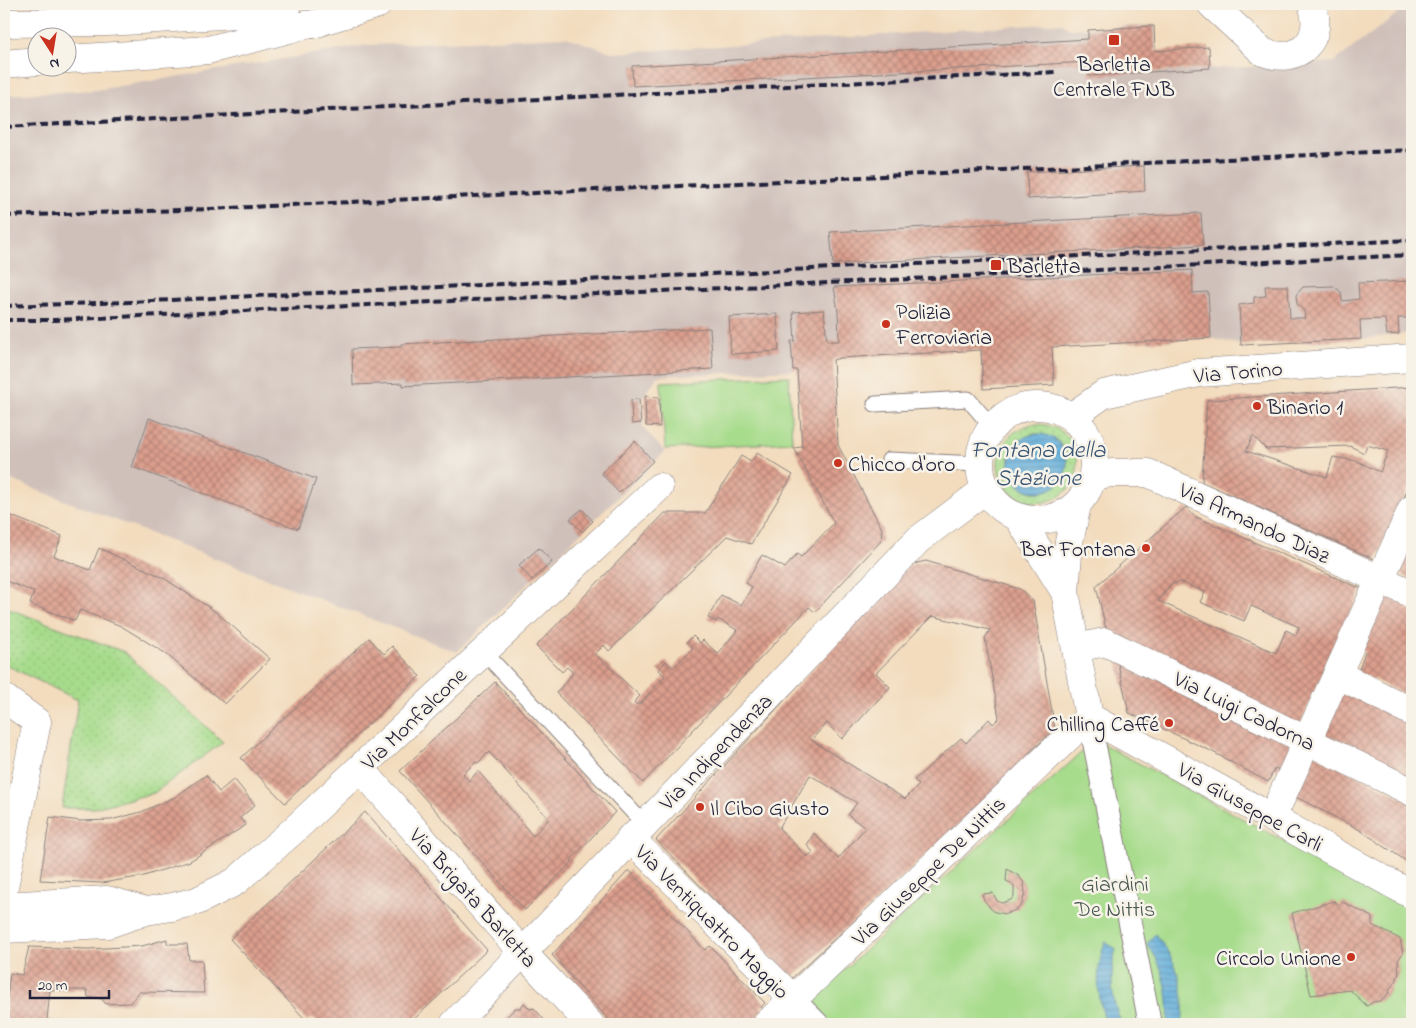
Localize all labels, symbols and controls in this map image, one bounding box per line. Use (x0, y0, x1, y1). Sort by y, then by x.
north arrow (28, 28, 78, 78)
marker: Barletta Centrale FNB (1107, 33, 1121, 47)
place label: Barletta Centrale FNB (1053, 50, 1175, 107)
text: N (48, 52, 61, 75)
place label: Barletta (1006, 252, 1081, 284)
marker: Barletta (989, 258, 1003, 272)
place label: Polizia Ferroviaria (895, 298, 992, 355)
marker: Polizia Ferroviaria (880, 318, 892, 330)
street label: Via Torino (1192, 354, 1284, 394)
place label: Binario 1 (1266, 393, 1343, 425)
marker: Binario 1 (1251, 400, 1263, 412)
water label: Fontana della Stazione (971, 434, 1106, 497)
place label: Chicco d'oro (848, 450, 955, 482)
marker: Chicco d'oro (832, 457, 844, 469)
street label: Via Armando Diaz (1172, 475, 1335, 574)
place label: Bar Fontana (1019, 535, 1136, 567)
marker: Bar Fontana (1140, 542, 1152, 554)
street label: Via Monfalcone (354, 661, 475, 780)
street label: Via Luigi Cadorna (1166, 664, 1320, 762)
street label: Via Indipendenza (652, 687, 781, 820)
place label: Chilling Caffé (1047, 710, 1159, 743)
marker: Chilling Caffé (1163, 717, 1175, 729)
street label: Via Giuseppe Carli (1170, 755, 1328, 862)
street label: Via Giuseppe De Nittis (845, 790, 1014, 955)
place label: Il Cibo Giusto (710, 794, 829, 826)
marker: Il Cibo Giusto (694, 801, 706, 813)
street label: Via Brigata Barletta (399, 821, 543, 977)
street label: Via Ventiquattro Maggio (625, 838, 796, 1009)
park label: Giardini De Nittis (1074, 870, 1155, 927)
place label: Circolo Unione (1216, 944, 1341, 976)
marker: Circolo Unione (1345, 951, 1357, 963)
scale bar (30, 968, 109, 1000)
text: 20 m (38, 975, 68, 997)

